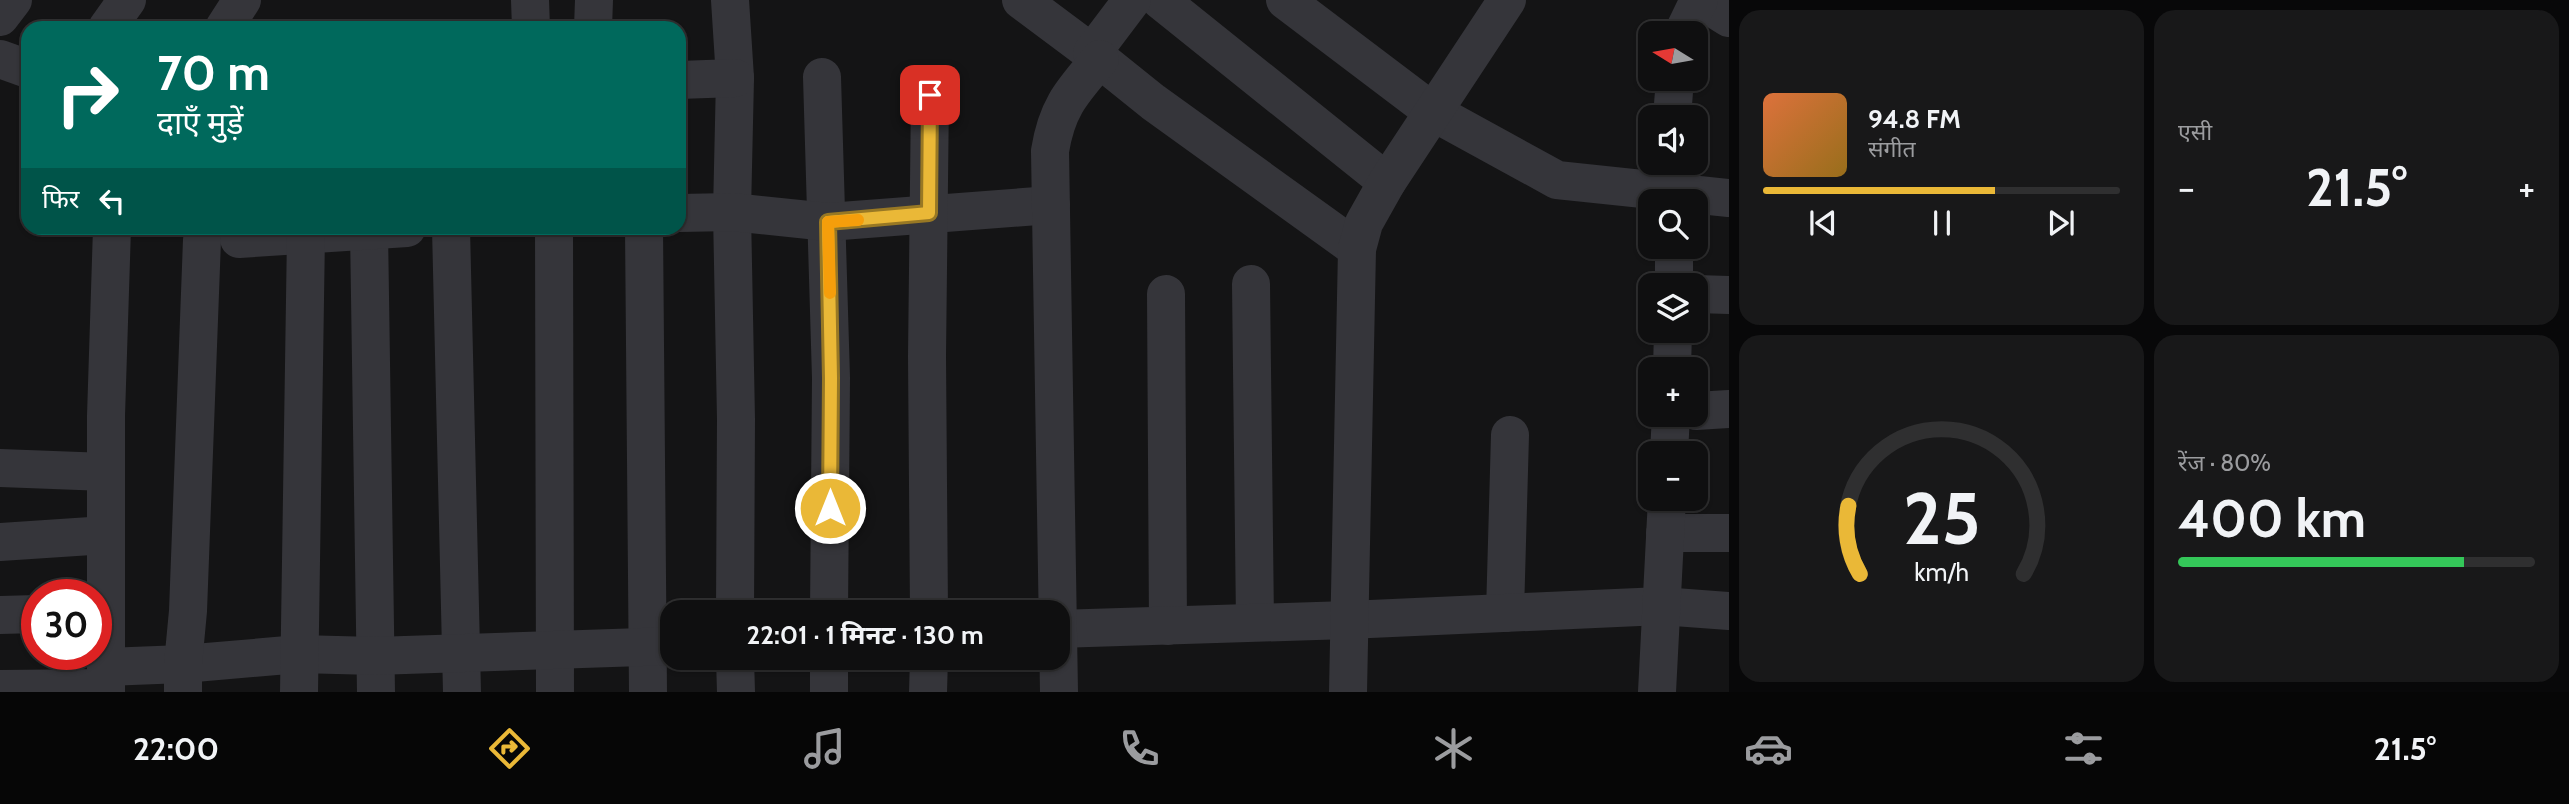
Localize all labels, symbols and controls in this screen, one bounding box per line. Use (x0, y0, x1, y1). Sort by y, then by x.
north arrow (1638, 21, 1708, 91)
map controls (1638, 21, 1708, 511)
text: 70 m (157, 43, 270, 102)
icon: right (42, 49, 133, 140)
pin (900, 65, 960, 125)
icon: arrive (911, 76, 949, 114)
text: दाएँ मुड़ें (157, 103, 243, 142)
text: 94.8 FM (1868, 103, 1961, 135)
button: sound (1638, 105, 1708, 175)
text: एसी (2178, 118, 2212, 146)
text: संगीत (1868, 135, 1916, 163)
text: 21.5° (2306, 156, 2407, 219)
text: − (2178, 164, 2195, 211)
text: + (2518, 164, 2535, 211)
icon: left (93, 182, 131, 220)
text: फिर (42, 183, 79, 215)
button: search (1638, 189, 1708, 259)
icon: previous (1804, 204, 1842, 242)
icon: pause (1923, 204, 1961, 242)
icon: next (2042, 204, 2080, 242)
button: layers (1638, 273, 1708, 343)
button: + (1638, 357, 1708, 427)
button: − (1638, 441, 1708, 511)
text: रेंज · 80% (2178, 449, 2271, 477)
position arrow (793, 471, 867, 545)
text: 25 (1903, 475, 1980, 563)
text: 400 km (2178, 487, 2366, 550)
text: km/h (1914, 557, 1969, 587)
speed limit sign: 30 (21, 579, 112, 670)
text: 22:01 · 1 मिनट · 130 m (746, 619, 984, 651)
icon: directions (485, 724, 534, 773)
icon: music (800, 724, 849, 773)
icon: phone (1115, 724, 1164, 773)
icon: climate (1429, 724, 1478, 773)
icon: car (1744, 724, 1793, 773)
icon: filters (2059, 724, 2108, 773)
text: 22:00 (133, 729, 219, 768)
text: 21.5° (2374, 729, 2436, 768)

